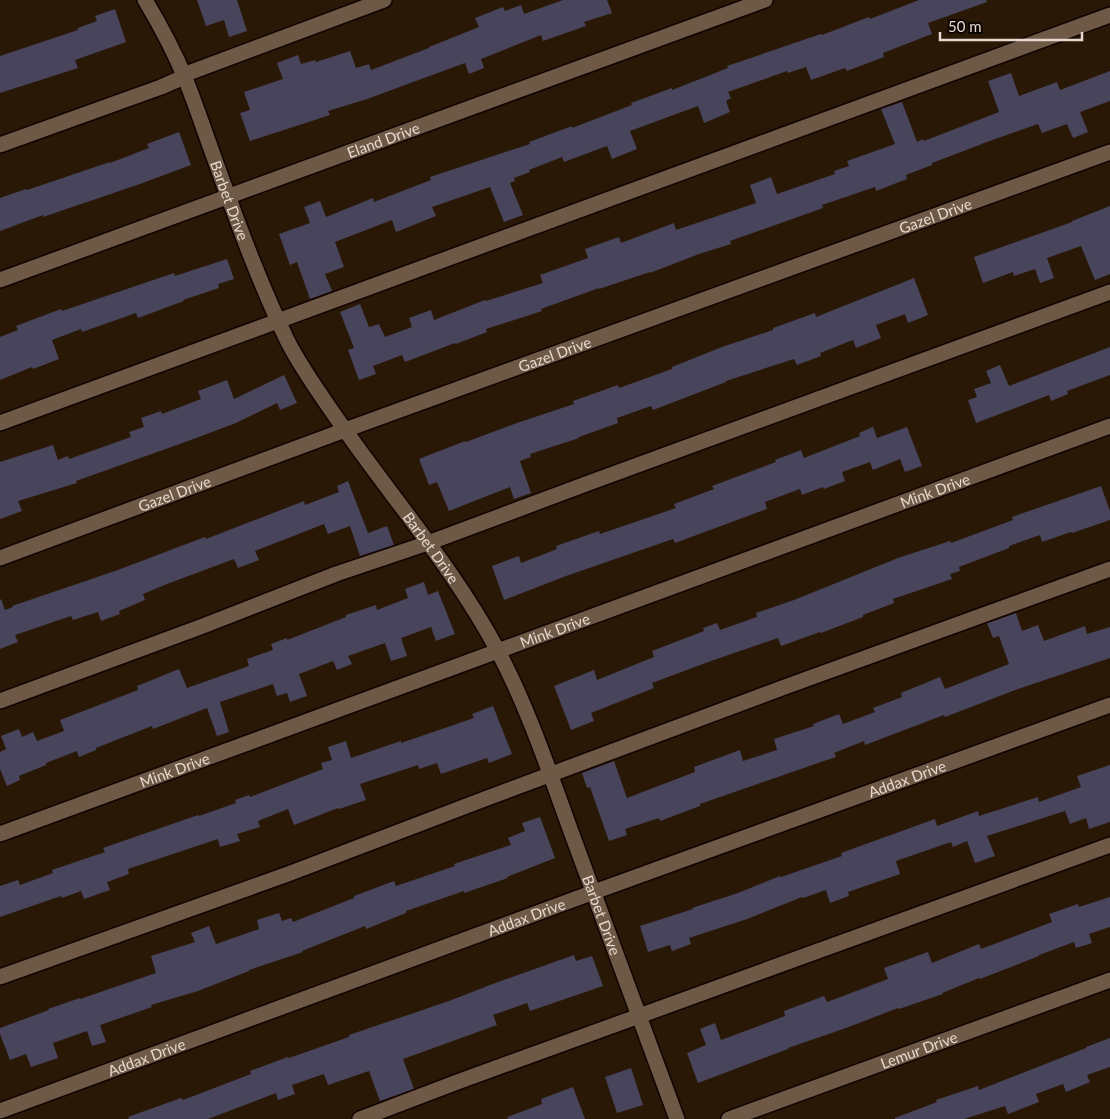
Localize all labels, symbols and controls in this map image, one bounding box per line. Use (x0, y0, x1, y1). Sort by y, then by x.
scale bar (940, 10, 1082, 42)
text: 50 m (948, 17, 982, 35)
street label: Eland Drive (344, 118, 422, 161)
street label: Barbet Drive (207, 158, 253, 243)
street label: Gazel Drive (896, 194, 974, 237)
street label: Gazel Drive (516, 332, 594, 375)
street label: Mink Drive (897, 469, 972, 511)
street label: Gazel Drive (136, 472, 213, 515)
street label: Barbet Drive (400, 508, 463, 587)
street label: Mink Drive (517, 609, 592, 651)
street label: Mink Drive (137, 749, 212, 791)
street label: Addax Drive (866, 756, 948, 801)
street label: Barbet Drive (579, 873, 625, 957)
street label: Addax Drive (485, 894, 568, 939)
street label: Lemur Drive (878, 1027, 960, 1072)
street label: Addax Drive (105, 1034, 188, 1080)

